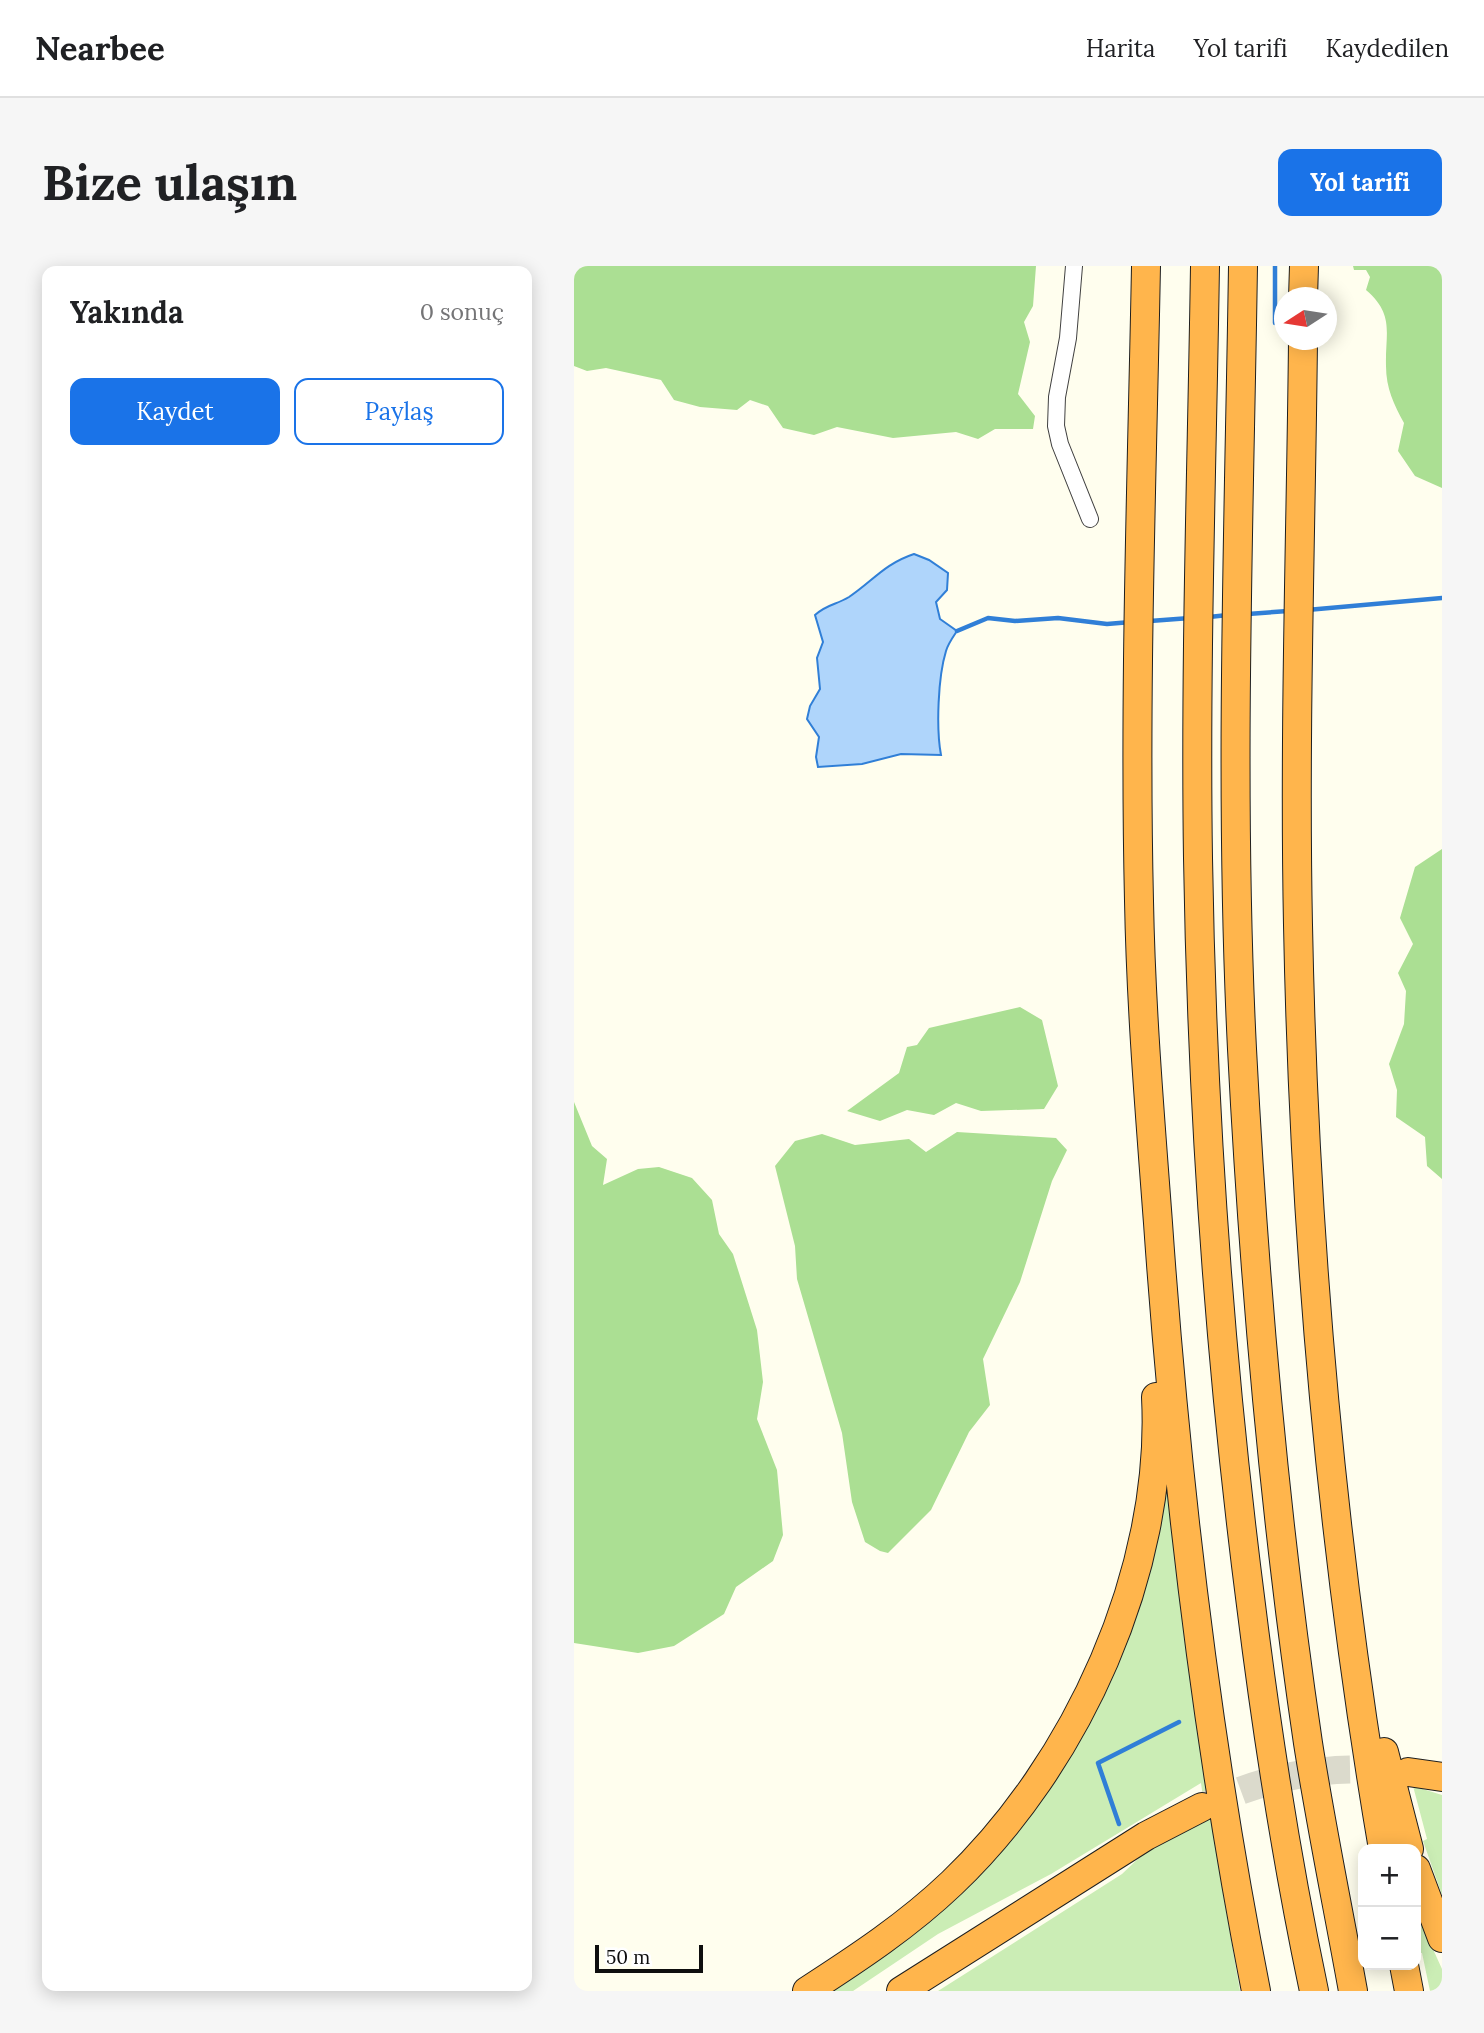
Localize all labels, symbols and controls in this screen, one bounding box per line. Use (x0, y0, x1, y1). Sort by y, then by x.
text: Nearbee (35, 27, 165, 69)
text: Harita (1086, 33, 1155, 64)
text: Yol tarifi (1193, 33, 1288, 64)
text: Kaydedilen (1326, 33, 1449, 64)
button: Yol tarifi (1278, 149, 1442, 216)
text: Bize ulaşın (42, 151, 297, 213)
north arrow (1274, 287, 1337, 350)
text: Yakında (70, 293, 184, 331)
text: 0 sonuç (420, 297, 504, 326)
button: Kaydet (70, 378, 280, 445)
button: Paylaş (294, 378, 504, 445)
map controls (1358, 1844, 1421, 1970)
button: + (1358, 1844, 1421, 1907)
button: − (1358, 1907, 1421, 1970)
scale bar (595, 1942, 704, 1974)
text: 50 m (606, 1945, 650, 1969)

